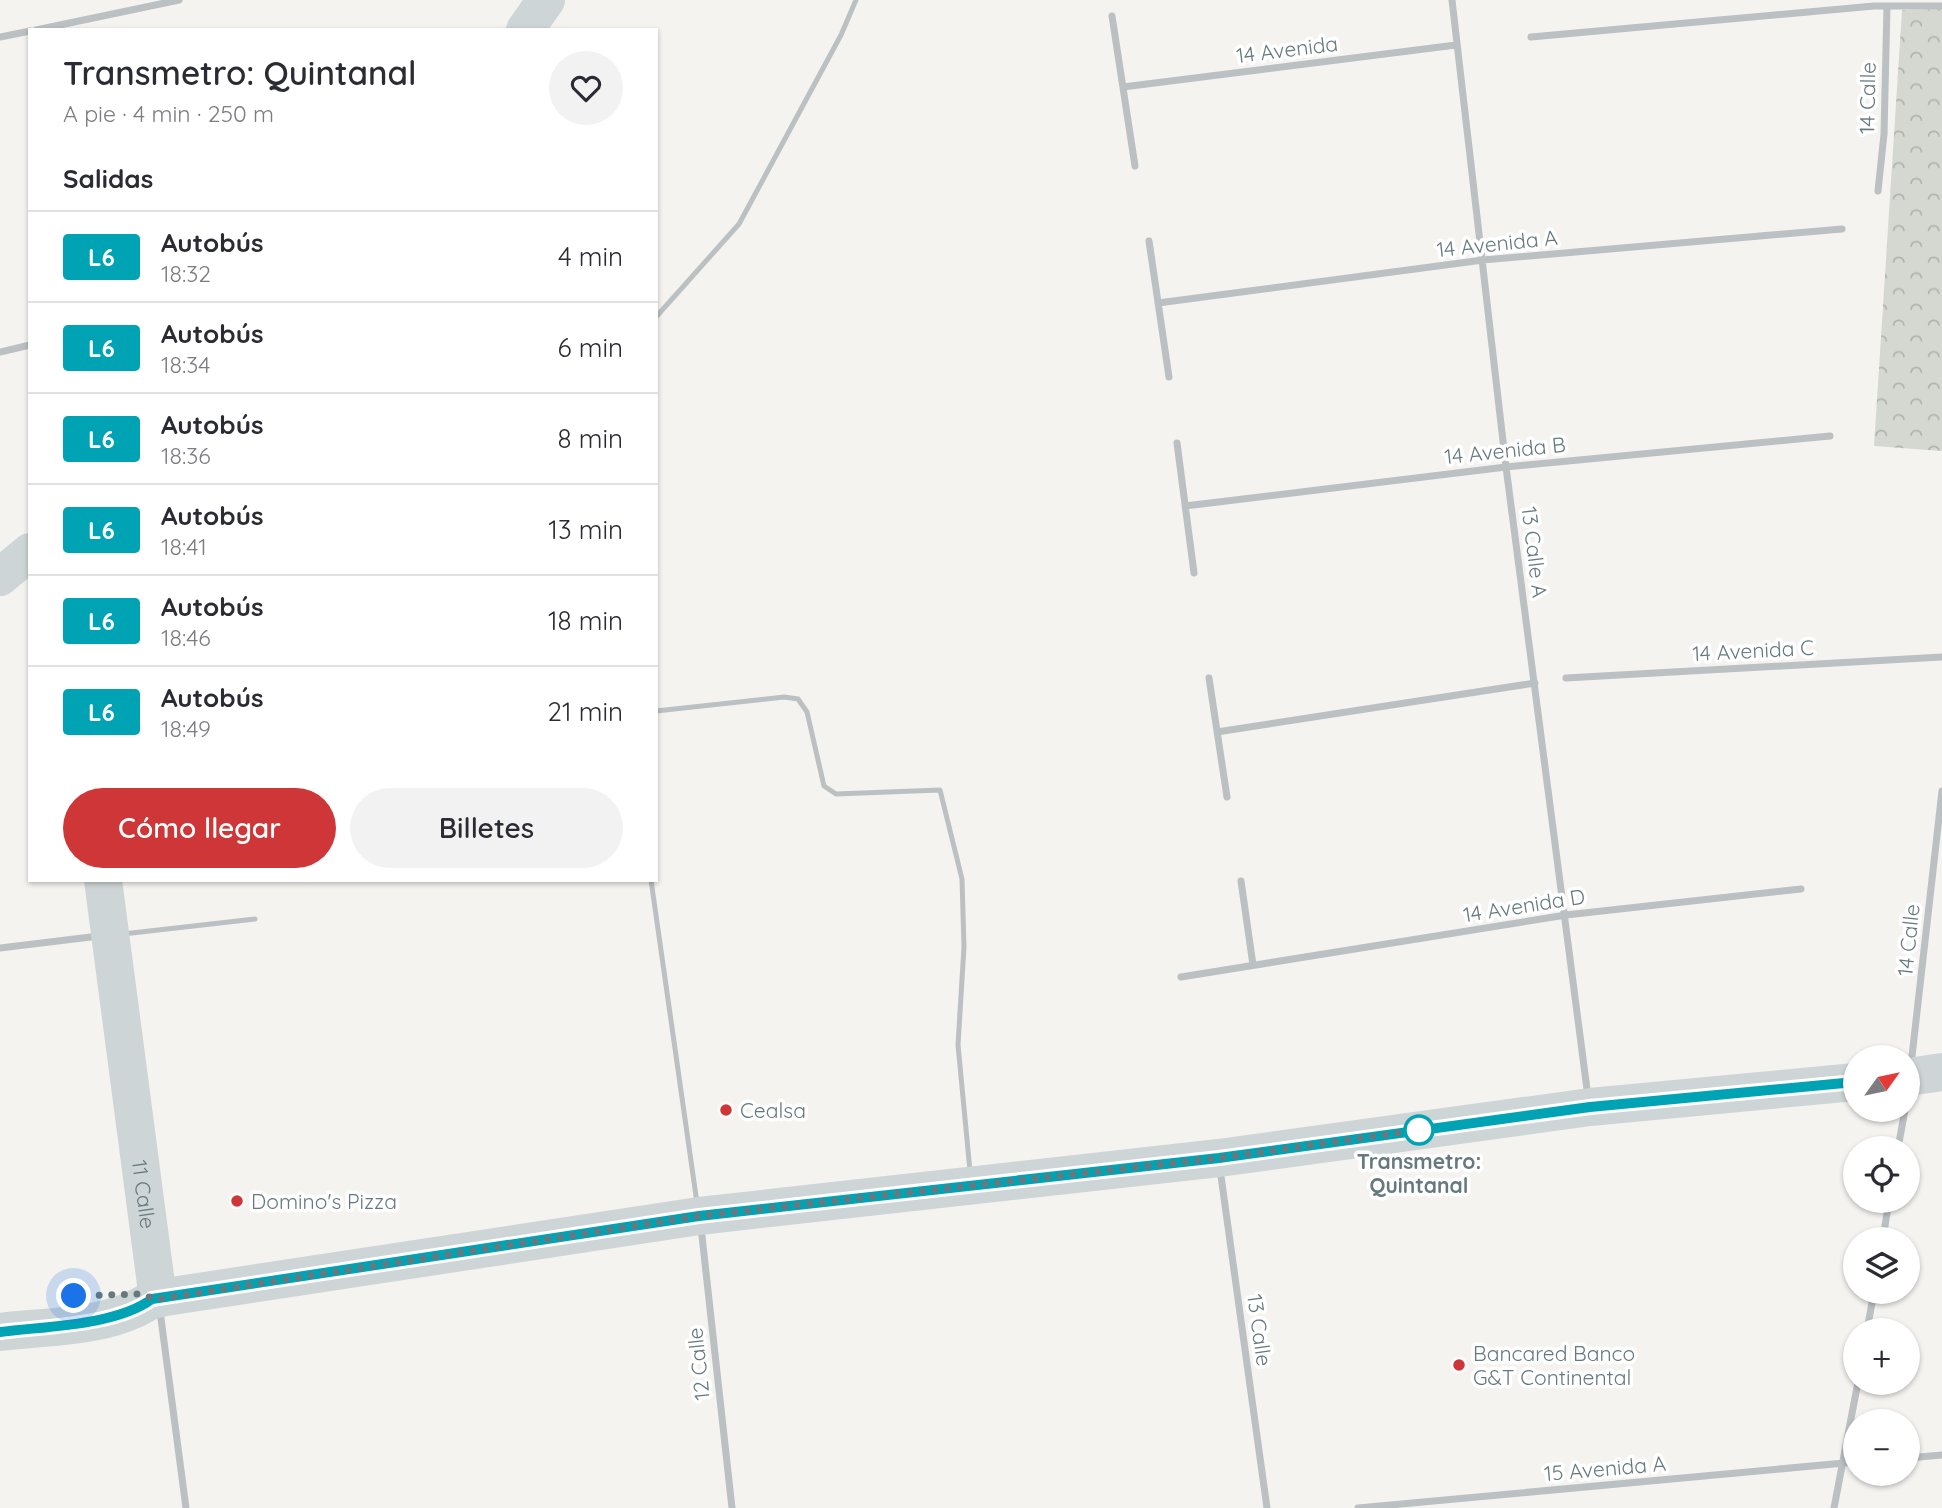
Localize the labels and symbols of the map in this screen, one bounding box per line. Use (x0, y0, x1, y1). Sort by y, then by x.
street label: 14 Avenida (1235, 30, 1339, 68)
street label: 14 Calle (1853, 62, 1881, 134)
street label: 14 Avenida A (1435, 224, 1559, 262)
street label: 14 Avenida B (1443, 431, 1567, 469)
street label: 13 Calle A (1517, 505, 1553, 599)
street label: 14 Avenida C (1692, 634, 1815, 666)
street label: 14 Avenida D (1461, 883, 1587, 927)
street label: 14 Calle (1891, 903, 1925, 977)
north arrow (1843, 1045, 1920, 1122)
place label: Cealsa (740, 1097, 806, 1123)
marker: Cealsa (718, 1102, 734, 1118)
marker: Transmetro: Quintanal (1404, 1115, 1434, 1145)
place label: Transmetro: Quintanal (1357, 1148, 1481, 1198)
street label: 11 Calle (127, 1158, 162, 1230)
place label: Domino's Pizza (251, 1188, 397, 1214)
marker: Domino's Pizza (229, 1193, 245, 1209)
your location (56, 1278, 91, 1313)
street label: 13 Calle (1242, 1292, 1278, 1368)
street label: 12 Calle (681, 1326, 715, 1402)
place label: Bancared Banco G&T Continental (1473, 1340, 1635, 1390)
marker: Bancared Banco G&T Continental (1451, 1357, 1467, 1373)
street label: 15 Avenida A (1543, 1450, 1667, 1486)

